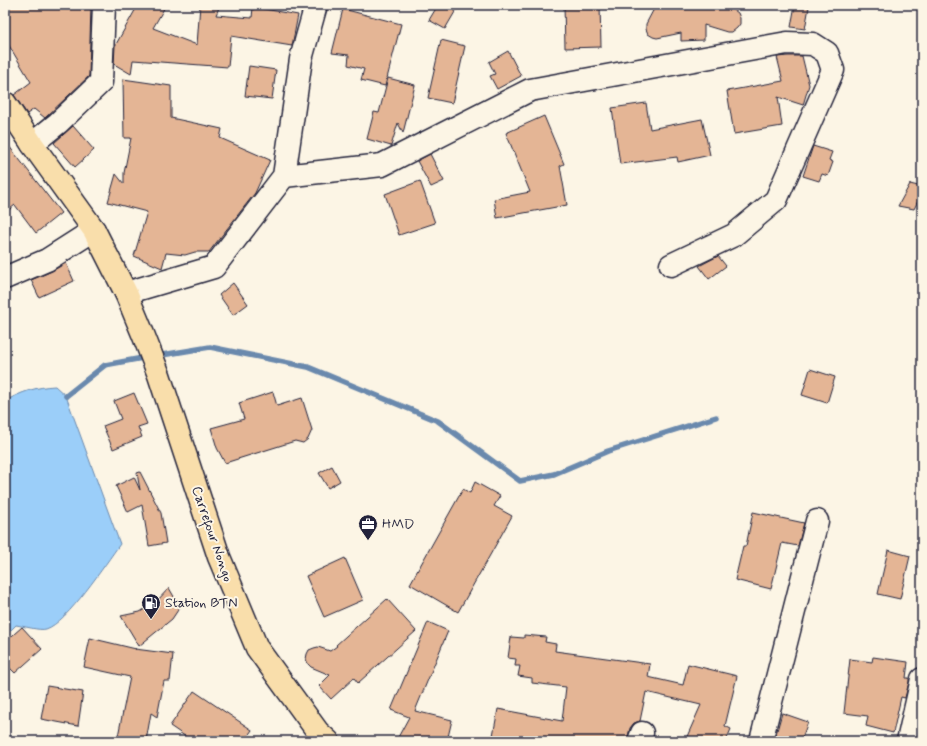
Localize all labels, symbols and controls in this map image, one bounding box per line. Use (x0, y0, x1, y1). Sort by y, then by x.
street label: Carrefour Nongo (185, 484, 237, 585)
office icon: HMD (357, 513, 379, 541)
place label: HMD (382, 515, 414, 533)
fuel station icon: Station BTN (140, 592, 162, 620)
place label: Station BTN (165, 594, 238, 612)

